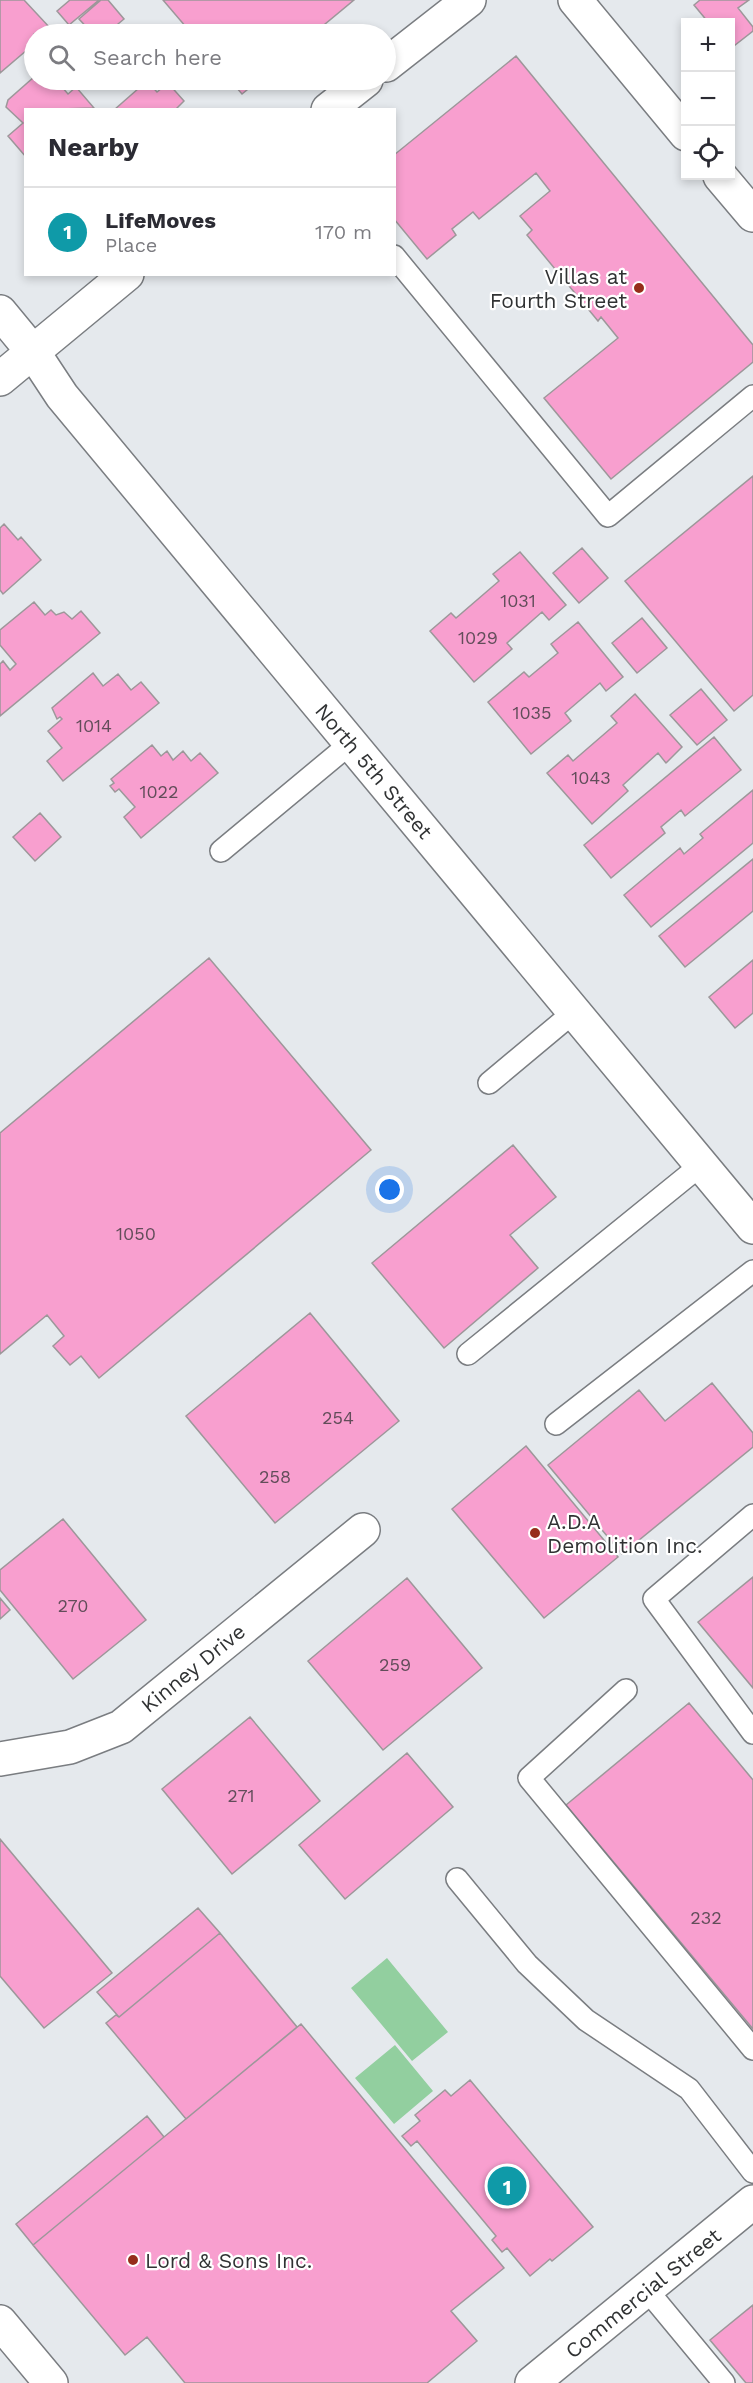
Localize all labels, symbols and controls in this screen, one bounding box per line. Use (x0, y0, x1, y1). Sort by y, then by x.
map controls (681, 18, 735, 180)
button: + (681, 18, 735, 72)
search box (24, 24, 396, 90)
icon: search (45, 41, 78, 74)
text: Search here (93, 45, 222, 70)
button: − (681, 72, 735, 126)
button: locate (681, 126, 735, 180)
text: Nearby (48, 132, 139, 162)
text: LifeMoves (105, 208, 216, 233)
text: 1 (63, 220, 72, 244)
text: 170 m (315, 220, 372, 244)
text: Place (105, 233, 157, 257)
place label: Villas at Fourth Street (490, 264, 627, 313)
marker: Villas at Fourth Street (632, 281, 646, 295)
house number: 1031 (500, 590, 536, 611)
house number: 1029 (458, 627, 498, 648)
street label: North 5th Street (310, 698, 438, 844)
house number: 1035 (513, 702, 551, 723)
house number: 1014 (76, 715, 112, 736)
house number: 1043 (571, 767, 611, 788)
house number: 1022 (139, 781, 179, 802)
your location (375, 1175, 404, 1204)
house number: 1050 (116, 1223, 156, 1244)
house number: 254 (322, 1407, 354, 1428)
house number: 258 (259, 1466, 291, 1487)
place label: A.D.A Demolition Inc. (547, 1509, 702, 1558)
marker: A.D.A Demolition Inc. (528, 1526, 542, 1540)
house number: 270 (57, 1595, 89, 1616)
street label: Kinney Drive (136, 1618, 250, 1718)
house number: 259 (379, 1654, 411, 1675)
house number: 271 (227, 1785, 255, 1806)
house number: 232 (690, 1907, 722, 1928)
pin: 1 (488, 2164, 526, 2208)
street label: Commercial Street (560, 2223, 726, 2363)
place label: Lord & Sons Inc. (145, 2248, 312, 2273)
marker: Lord & Sons Inc. (126, 2253, 140, 2267)

